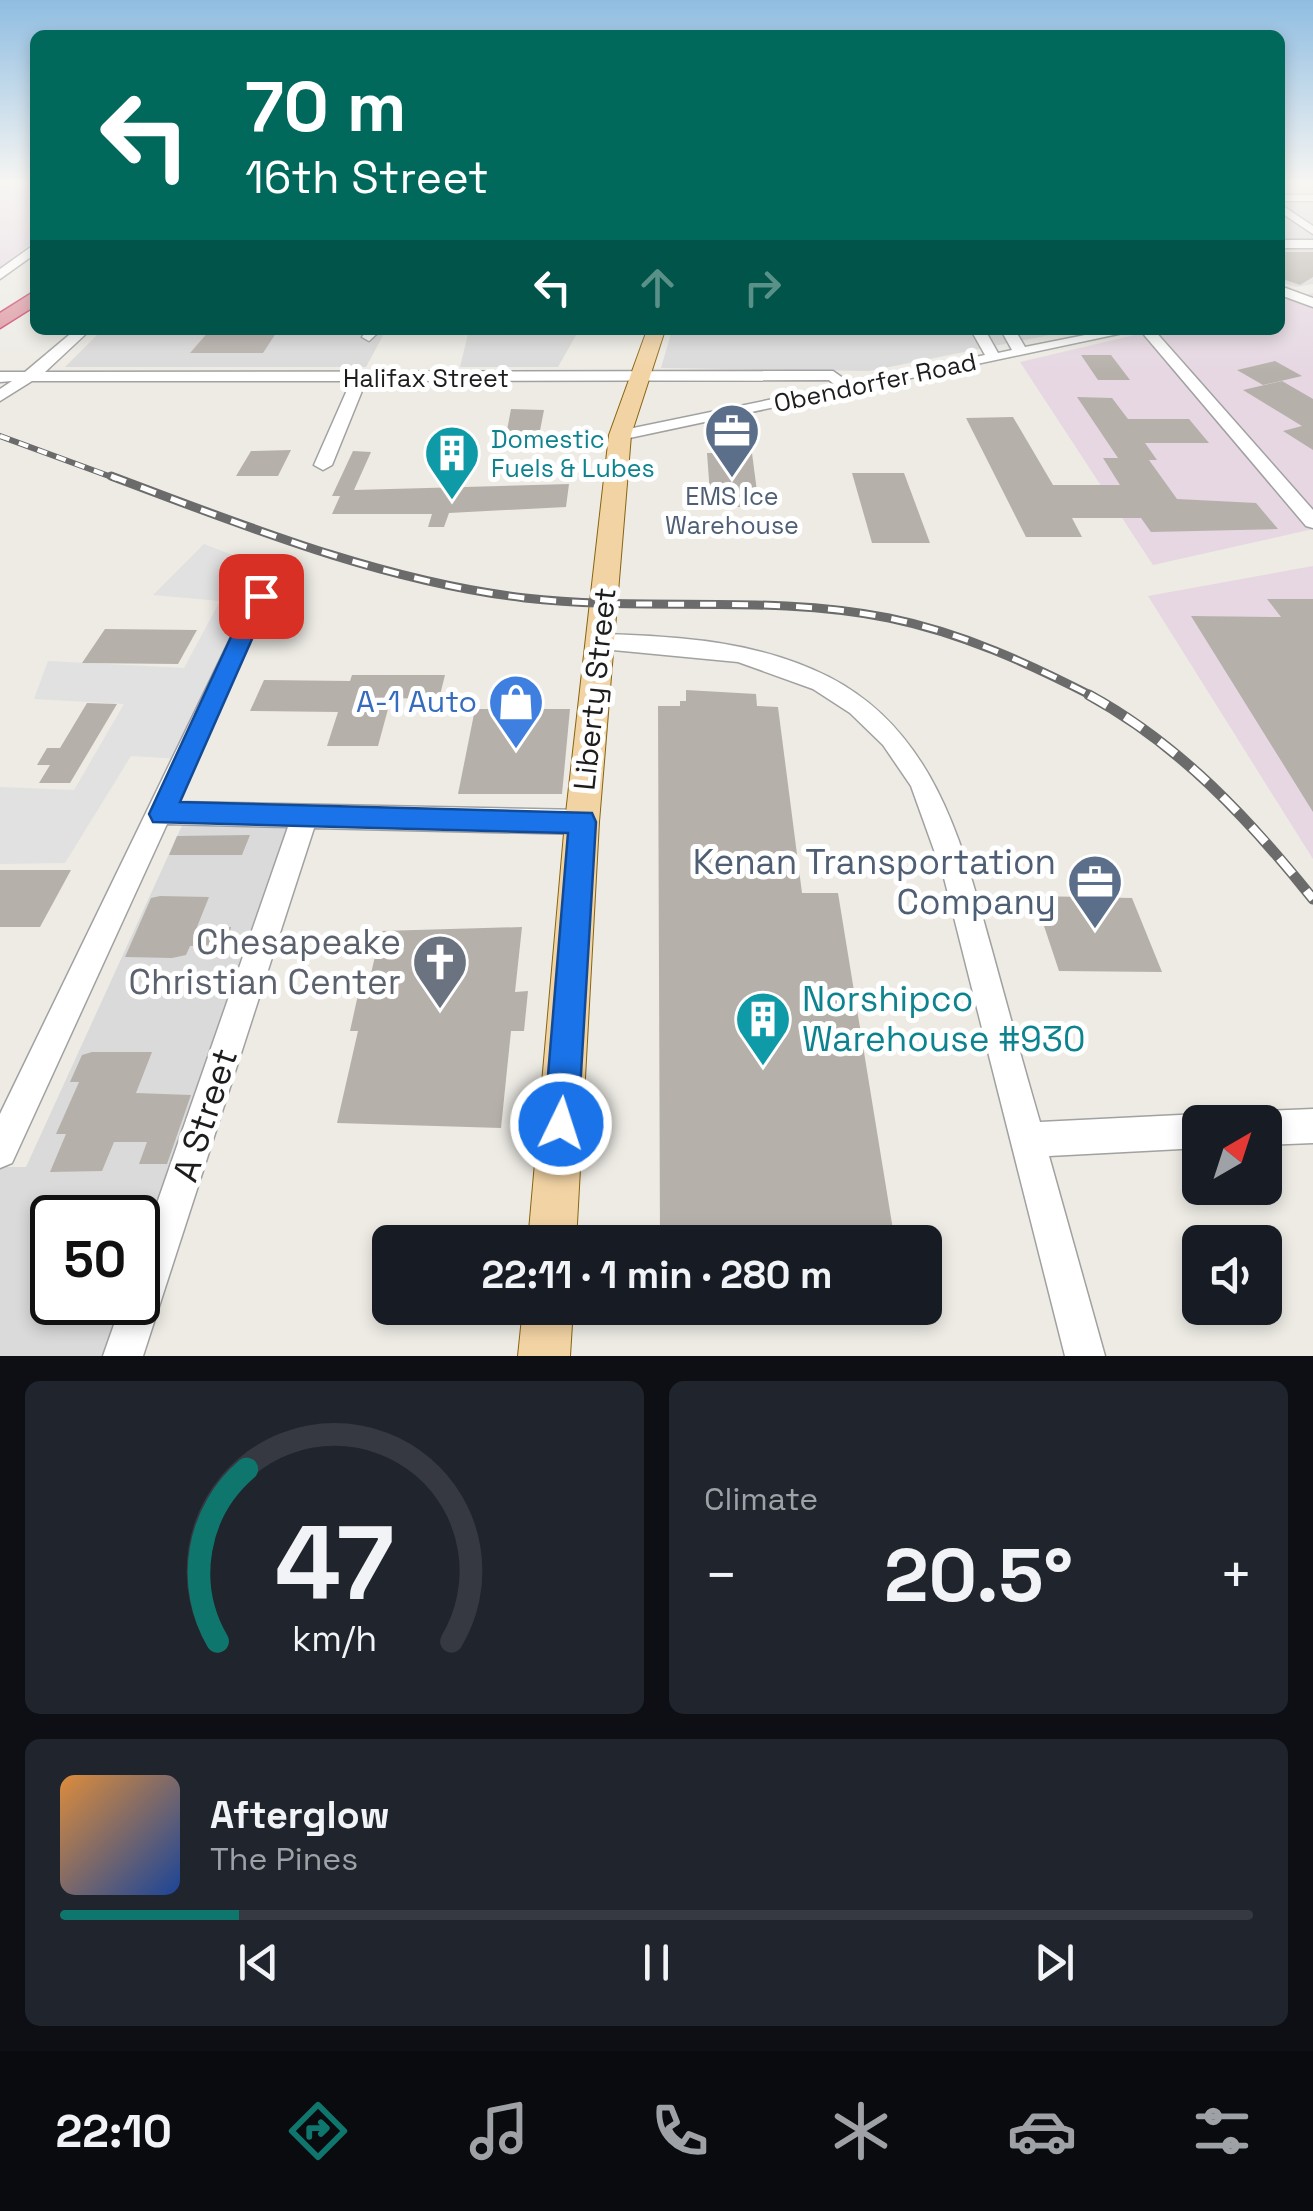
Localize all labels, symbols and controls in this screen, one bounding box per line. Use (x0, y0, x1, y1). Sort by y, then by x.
text: 70 m (245, 62, 406, 151)
icon: left (80, 70, 210, 200)
text: 16th Street (245, 149, 489, 206)
icon: left (525, 260, 580, 315)
icon: ahead (630, 260, 685, 315)
icon: right (735, 260, 790, 315)
street label: Obendorfer Road (771, 345, 979, 419)
street label: Halifax Street (343, 362, 509, 394)
office icon: EMS Ice Warehouse (702, 401, 762, 480)
building icon: Domestic Fuels & Lubes (422, 423, 482, 502)
place label: Domestic Fuels & Lubes (491, 423, 655, 484)
place label: EMS Ice Warehouse (665, 480, 799, 541)
pin (219, 554, 304, 639)
icon: arrive (234, 569, 289, 624)
street label: Liberty Street (564, 586, 625, 792)
shop icon: A-1 Auto (486, 672, 546, 751)
place label: A-1 Auto (356, 682, 477, 721)
place label: Kenan Transportation Company (693, 840, 1056, 924)
office icon: Kenan Transportation Company (1065, 852, 1125, 931)
place label: Chesapeake Christian Center (128, 920, 401, 1004)
church icon: Chesapeake Christian Center (410, 932, 470, 1011)
place label: Norshipco Warehouse #930 (802, 977, 1085, 1061)
building icon: Norshipco Warehouse #930 (733, 989, 793, 1068)
street label: A Street (163, 1043, 247, 1187)
position arrow (509, 1072, 613, 1176)
north arrow (1182, 1105, 1282, 1205)
map controls (1182, 1105, 1282, 1325)
speed limit sign: 50 (30, 1195, 160, 1325)
button: sound (1182, 1225, 1282, 1325)
text: 22:11 · 1 min · 280 m (482, 1251, 832, 1299)
text: Climate (704, 1479, 818, 1519)
text: 47 (275, 1497, 394, 1629)
text: 20.5° (884, 1527, 1073, 1623)
text: − (704, 1540, 738, 1610)
text: + (1219, 1540, 1253, 1610)
text: km/h (292, 1616, 377, 1661)
text: Afterglow (210, 1791, 390, 1839)
text: The Pines (210, 1839, 358, 1879)
icon: previous (231, 1935, 286, 1990)
icon: pause (629, 1935, 684, 1990)
icon: next (1027, 1935, 1082, 1990)
icon: directions (283, 2096, 353, 2166)
icon: music (464, 2096, 534, 2166)
icon: phone (645, 2096, 715, 2166)
icon: climate (826, 2096, 896, 2166)
icon: car (1007, 2096, 1077, 2166)
icon: filters (1187, 2096, 1257, 2166)
text: 22:10 (55, 2103, 172, 2160)

